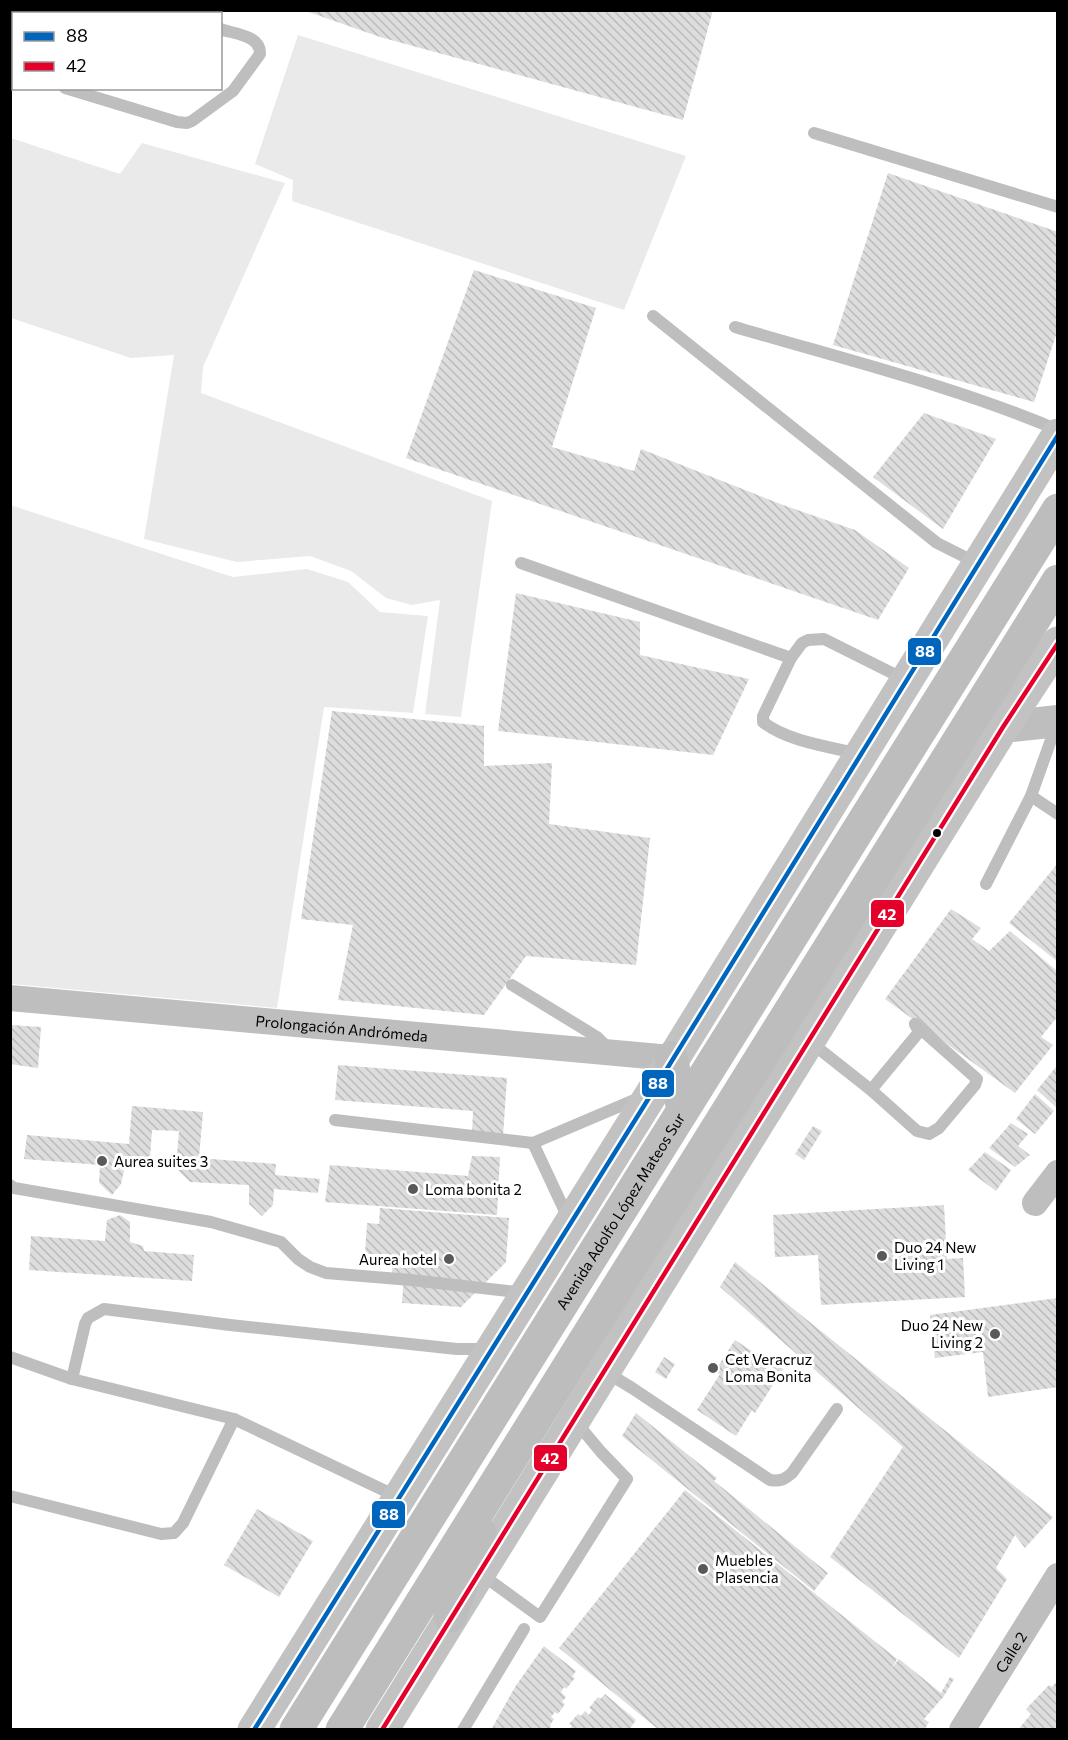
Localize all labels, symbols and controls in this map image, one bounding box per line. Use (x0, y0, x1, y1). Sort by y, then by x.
legend (12, 12, 222, 90)
text: 88 (66, 24, 88, 46)
text: 42 (66, 54, 87, 76)
line badge: 88 (907, 637, 942, 666)
text: 88 (915, 641, 935, 660)
unlabelled marker (931, 827, 943, 839)
line badge: 42 (870, 899, 905, 928)
text: 42 (878, 904, 896, 923)
street label: Prolongación Andrómeda (255, 1011, 429, 1045)
line badge: 88 (641, 1069, 675, 1098)
text: 88 (648, 1073, 668, 1092)
street label: Avenida Adolfo López Mateos Sur (552, 1109, 688, 1313)
place label: Aurea suites 3 (114, 1152, 208, 1170)
marker: Aurea suites 3 (95, 1154, 109, 1168)
place label: Loma bonita 2 (425, 1180, 522, 1198)
marker: Loma bonita 2 (406, 1182, 420, 1196)
place label: Duo 24 New Living 1 (894, 1238, 976, 1273)
marker: Duo 24 New Living 1 (875, 1249, 889, 1263)
place label: Aurea hotel (359, 1250, 437, 1268)
marker: Aurea hotel (442, 1252, 456, 1266)
place label: Duo 24 New Living 2 (901, 1316, 983, 1351)
marker: Duo 24 New Living 2 (988, 1327, 1002, 1341)
place label: Cet Veracruz Loma Bonita (725, 1350, 812, 1385)
marker: Cet Veracruz Loma Bonita (706, 1361, 720, 1375)
line badge: 42 (533, 1444, 568, 1472)
text: 42 (541, 1448, 559, 1467)
line badge: 88 (371, 1500, 406, 1529)
text: 88 (379, 1504, 399, 1523)
place label: Muebles Plasencia (715, 1551, 779, 1586)
marker: Muebles Plasencia (696, 1562, 710, 1576)
street label: Calle 2 (991, 1628, 1030, 1676)

